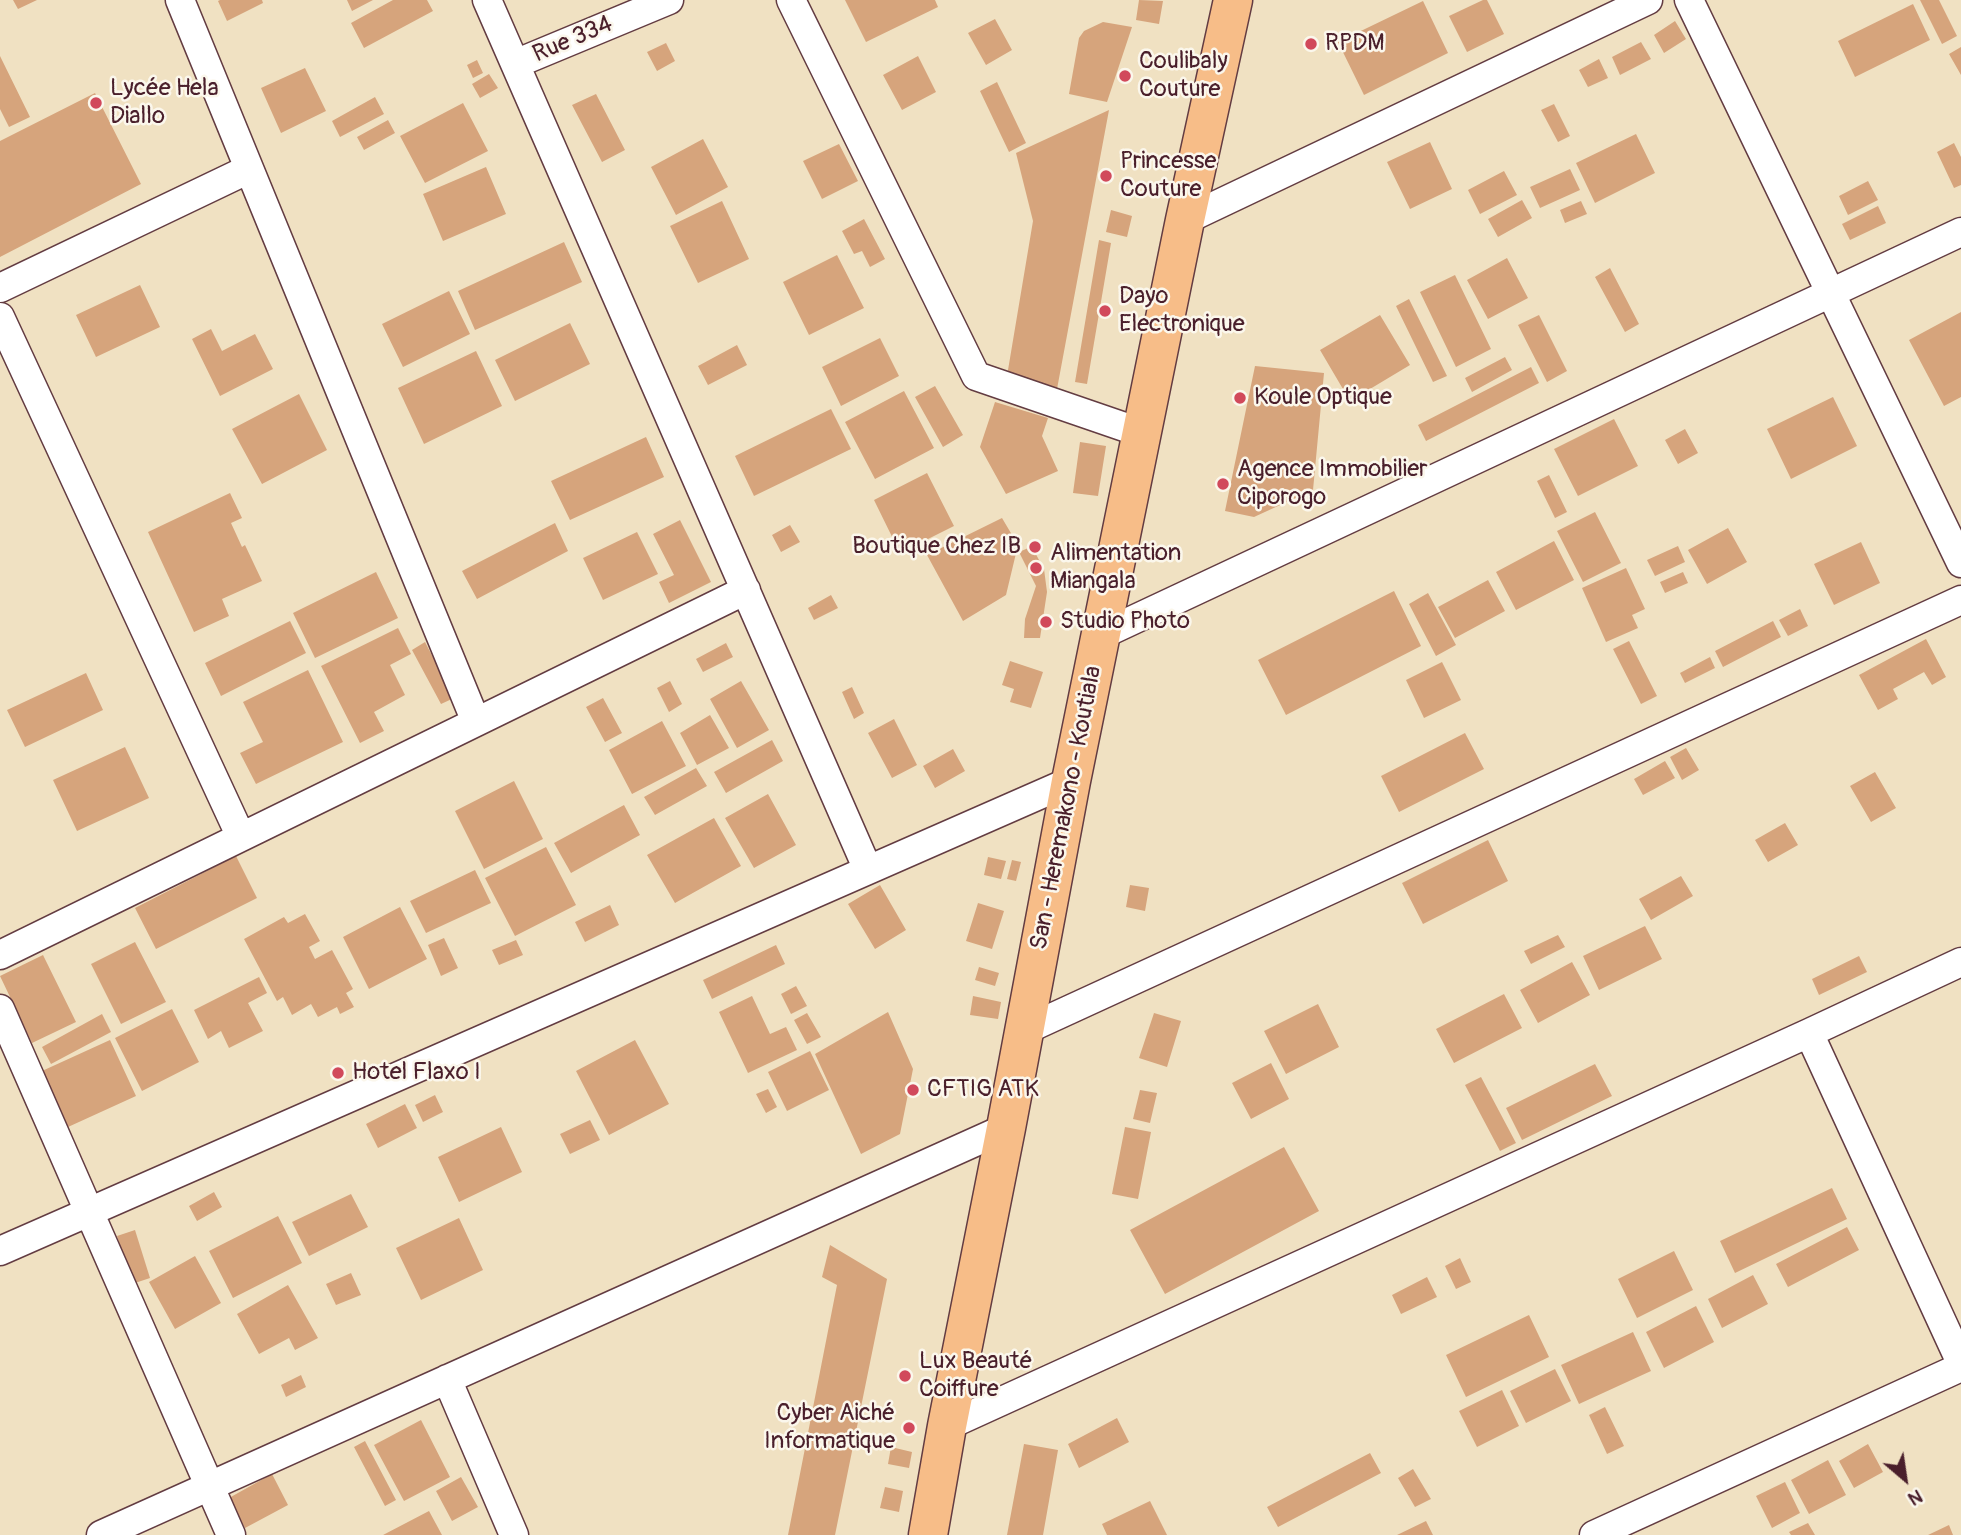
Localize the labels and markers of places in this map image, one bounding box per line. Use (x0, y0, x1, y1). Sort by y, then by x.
place label: RPDM (1325, 30, 1384, 58)
marker: RPDM (1303, 36, 1319, 52)
place label: Coulibaly Couture (1139, 48, 1228, 104)
marker: Coulibaly Couture (1117, 68, 1133, 84)
place label: Lycée Hela Diallo (110, 75, 219, 131)
marker: Lycée Hela Diallo (88, 95, 104, 111)
place label: Princesse Couture (1120, 148, 1216, 204)
marker: Princesse Couture (1098, 168, 1114, 184)
place label: Dayo Electronique (1119, 283, 1245, 339)
marker: Dayo Electronique (1097, 303, 1113, 319)
place label: Koule Optique (1254, 384, 1392, 412)
marker: Koule Optique (1232, 390, 1248, 406)
place label: Agence Immobilier Ciporogo (1237, 456, 1428, 512)
marker: Agence Immobilier Ciporogo (1215, 476, 1231, 492)
place label: Boutique Chez IB (852, 533, 1021, 561)
marker: Boutique Chez IB (1027, 539, 1043, 555)
place label: Alimentation Miangala (1050, 540, 1181, 596)
marker: Alimentation Miangala (1028, 560, 1044, 576)
place label: Studio Photo (1060, 608, 1190, 636)
marker: Studio Photo (1038, 614, 1054, 630)
place label: Hotel Flaxo I (352, 1059, 481, 1087)
marker: Hotel Flaxo I (330, 1065, 346, 1081)
place label: CFTIG ATK (927, 1076, 1039, 1104)
marker: CFTIG ATK (905, 1082, 921, 1098)
place label: Lux Beauté Coiffure (919, 1348, 1032, 1404)
marker: Lux Beauté Coiffure (897, 1368, 913, 1384)
place label: Cyber Aiché Informatique (764, 1400, 895, 1456)
marker: Cyber Aiché Informatique (901, 1420, 917, 1436)

